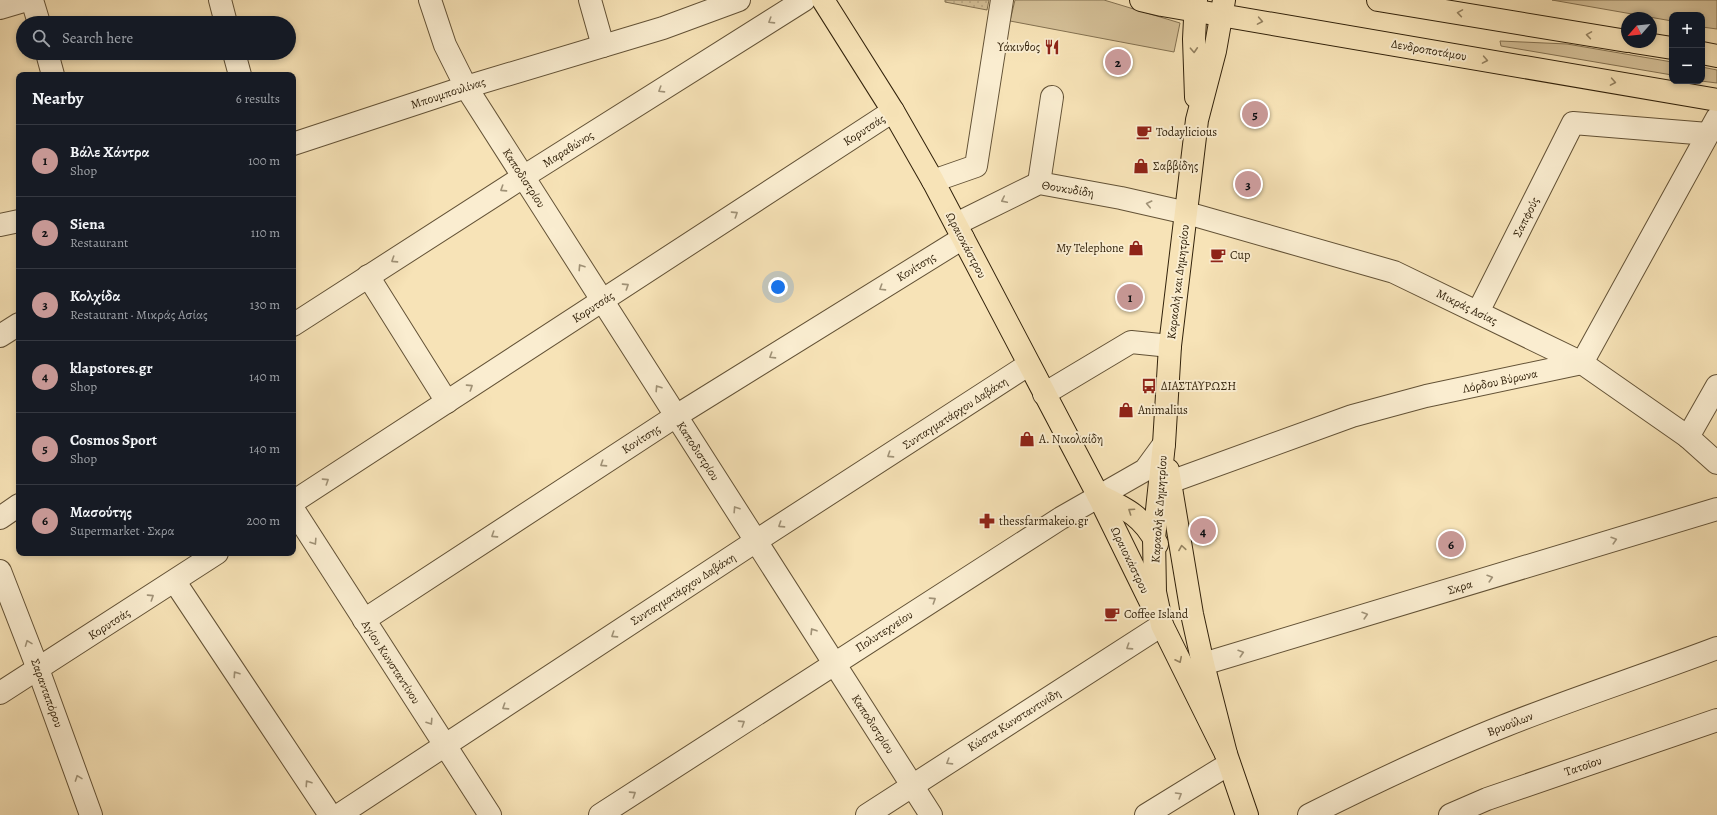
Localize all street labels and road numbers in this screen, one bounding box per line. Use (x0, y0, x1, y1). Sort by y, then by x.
street label: Δενδροποτάμου (1390, 35, 1468, 65)
street label: Μπουμπουλίνας (409, 73, 487, 113)
street label: Κορυτσάς (840, 111, 888, 149)
street label: Μαραθώνος (539, 127, 597, 171)
street label: Καποδιστρίου (499, 145, 549, 211)
street label: Θουκυδίδη (1041, 177, 1095, 201)
street label: Σαπφούς (1509, 194, 1543, 240)
street label: Ωραιοκάστρου (942, 209, 990, 281)
street label: Καραολή και Δημητρίου (1163, 224, 1193, 340)
street label: Κονίτσης (893, 249, 939, 285)
street label: Μικράς Ασίας (1434, 285, 1500, 329)
street label: Κορυτσάς (569, 288, 617, 326)
street label: Λόρδου Βύρωνα (1460, 365, 1540, 397)
street label: Συνταγματάρχου Δαβάκη (899, 373, 1011, 453)
street label: Καποδιστρίου (673, 418, 723, 484)
street label: Κονίτσης (619, 421, 663, 457)
street label: Καραολή & Δημητρίου (1147, 455, 1171, 563)
street label: Ωραιοκάστρου (1107, 524, 1153, 596)
street label: Συνταγματάρχου Δαβάκη (627, 549, 739, 629)
street label: Σκρα (1446, 576, 1475, 598)
street label: Κορυτσάς (85, 605, 133, 643)
street label: Πολυτεχνείου (852, 606, 916, 656)
street label: Αγίου Κωνσταντίνου (357, 616, 424, 707)
street label: Σαρανταπόρου (27, 656, 67, 730)
street label: Κώστα Κωνσταντινίδη (964, 685, 1064, 755)
street label: Καποδιστρίου (848, 691, 898, 757)
street label: Βρυούλων (1485, 708, 1535, 740)
street label: Τατοϊου (1562, 752, 1604, 780)

